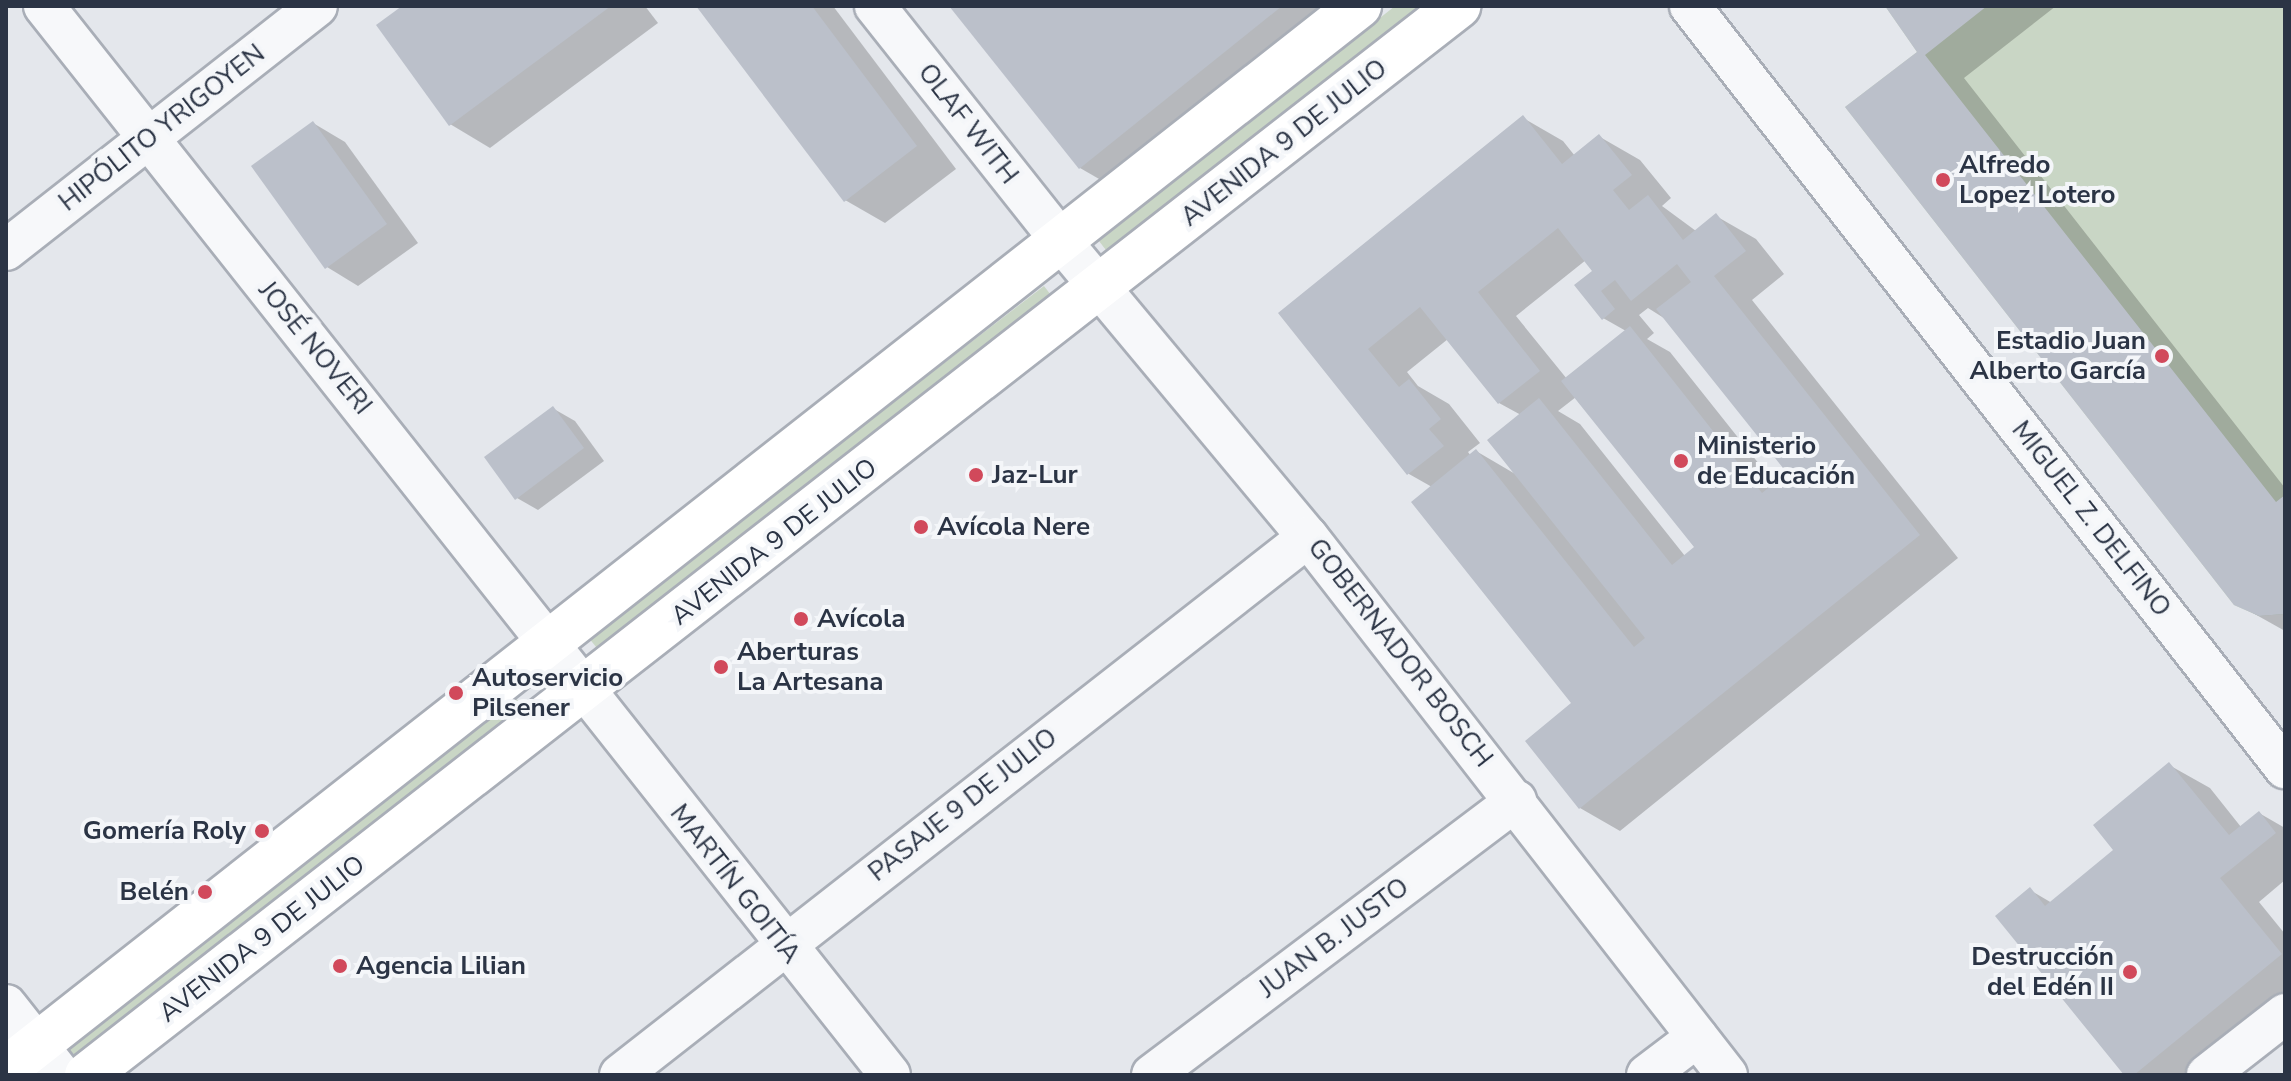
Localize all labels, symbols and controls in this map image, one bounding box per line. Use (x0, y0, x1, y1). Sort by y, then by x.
street label: HIPÓLITO YRIGOYEN (53, 38, 271, 218)
street label: AVENIDA 9 DE JULIO (1175, 53, 1393, 233)
street label: OLAF WITH (911, 58, 1025, 190)
place label: Alfredo Lopez Lotero (1959, 149, 2116, 210)
marker: Alfredo Lopez Lotero (1934, 171, 1952, 189)
street label: JOSÉ NOVERI (252, 275, 378, 421)
place label: Estadio Juan Alberto García (1969, 325, 2146, 386)
marker: Estadio Juan Alberto García (2153, 347, 2171, 365)
street label: MIGUEL Z. DELFINO (2005, 415, 2177, 623)
place label: Ministerio de Educación (1697, 430, 1855, 492)
street label: AVENIDA 9 DE JULIO (665, 452, 883, 632)
marker: Ministerio de Educación (1672, 452, 1690, 470)
place label: Jaz-Lur (992, 459, 1078, 491)
marker: Jaz-Lur (967, 466, 985, 484)
place label: Avícola Nere (937, 511, 1090, 543)
marker: Avícola Nere (912, 518, 930, 536)
street label: GOBERNADOR BOSCH (1301, 533, 1499, 773)
place label: Avícola (817, 603, 905, 635)
marker: Avícola (792, 610, 810, 628)
place label: Aberturas La Artesana (737, 636, 883, 698)
marker: Aberturas La Artesana (712, 658, 730, 676)
place label: Autoservicio Pilsener (472, 662, 623, 724)
marker: Autoservicio Pilsener (447, 684, 465, 702)
street label: PASAJE 9 DE JULIO (863, 722, 1063, 888)
street label: MARTÍN GOITÍA (663, 798, 807, 970)
place label: Gomería Roly (83, 815, 246, 847)
marker: Gomería Roly (253, 822, 271, 840)
street label: AVENIDA 9 DE JULIO (153, 849, 371, 1029)
street label: JUAN B. JUSTO (1253, 872, 1415, 1004)
place label: Belén (120, 876, 189, 908)
marker: Belén (196, 883, 214, 901)
place label: Destrucción del Edén II (1971, 941, 2114, 1002)
place label: Agencia Lilian (356, 950, 526, 982)
marker: Agencia Lilian (331, 957, 349, 975)
marker: Destrucción del Edén II (2121, 963, 2139, 981)

